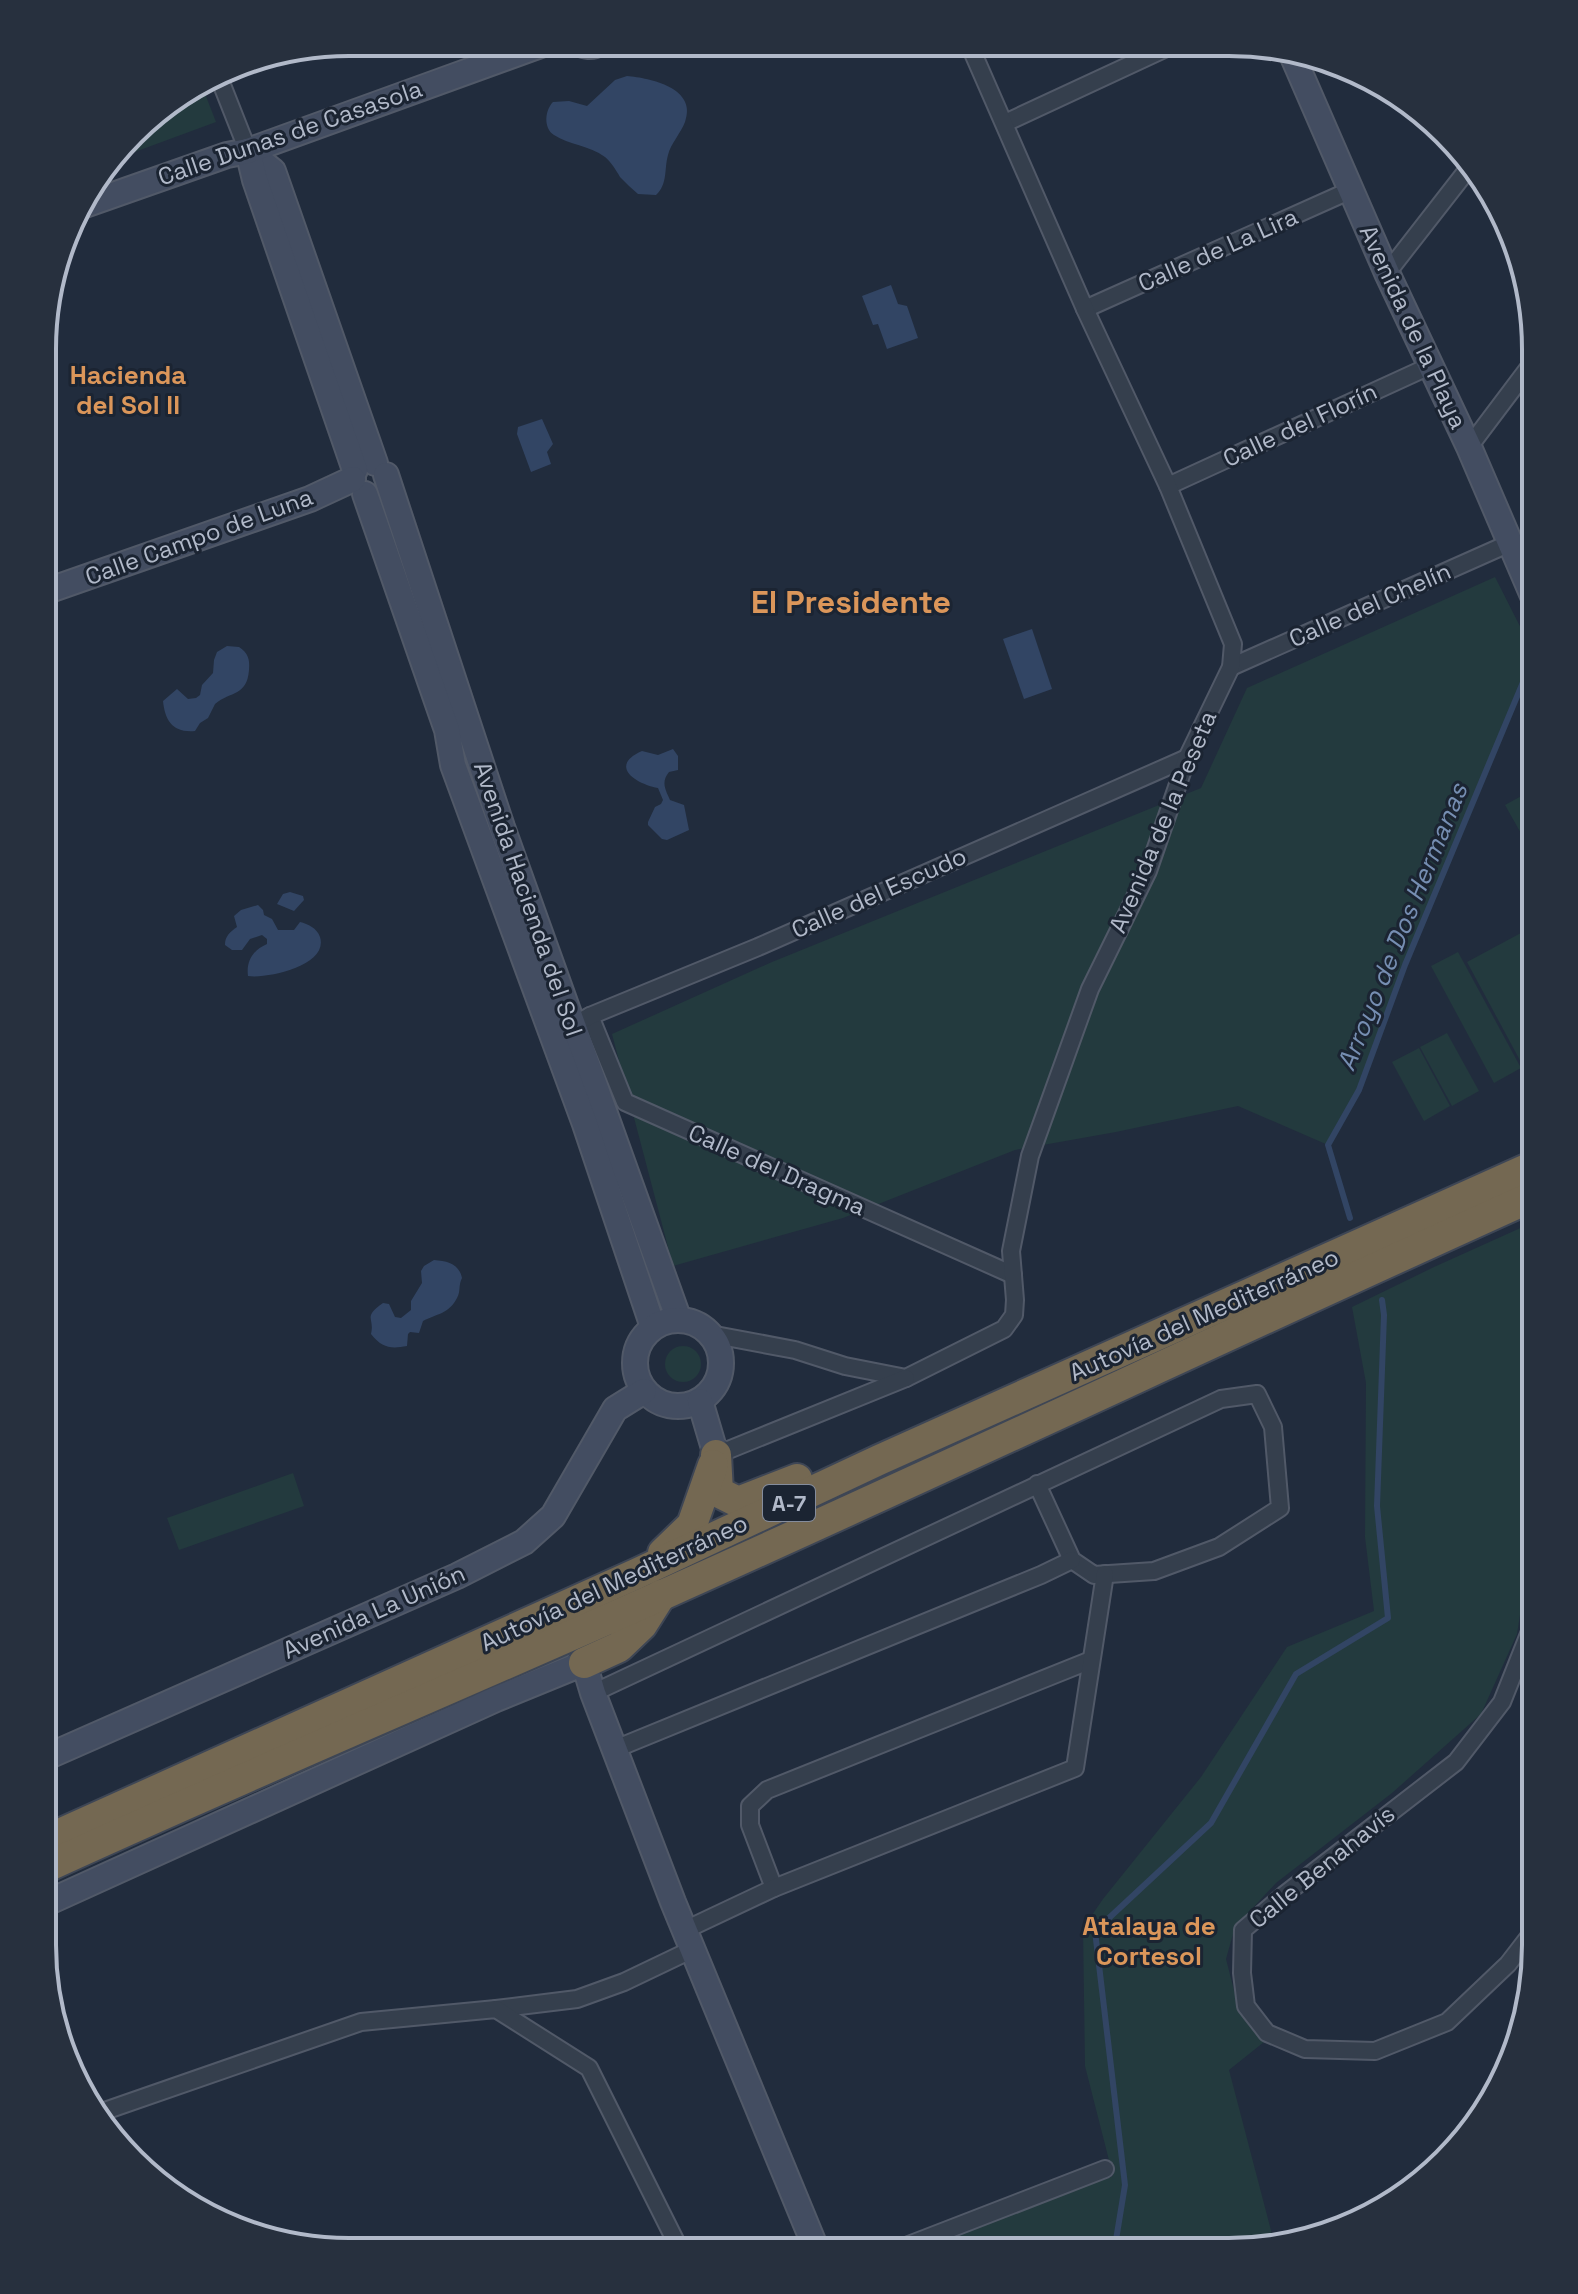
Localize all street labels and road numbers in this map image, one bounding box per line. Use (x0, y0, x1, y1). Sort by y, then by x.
street label: Calle Dunas de Casasola (154, 73, 426, 192)
street label: Calle de La Lira (1133, 200, 1303, 299)
street label: Avenida de la Playa (1353, 220, 1474, 434)
street label: Calle del Florín (1218, 375, 1382, 474)
street label: Calle Campo de Luna (81, 481, 317, 592)
street label: Calle del Chelín (1284, 555, 1456, 654)
street label: Avenida de la Peseta (1102, 706, 1223, 938)
street label: Avenida Hacienda del Sol (467, 758, 590, 1040)
street label: Calle del Escudo (786, 840, 971, 945)
street label: Calle del Dragma (684, 1117, 871, 1223)
street label: Autovía del Mediterráneo (1064, 1241, 1343, 1388)
road number: A-7 (763, 1485, 815, 1521)
street label: Autovía del Mediterráneo (475, 1507, 752, 1658)
street label: Avenida La Unión (278, 1557, 470, 1666)
street label: Calle Benahavís (1242, 1798, 1401, 1935)

